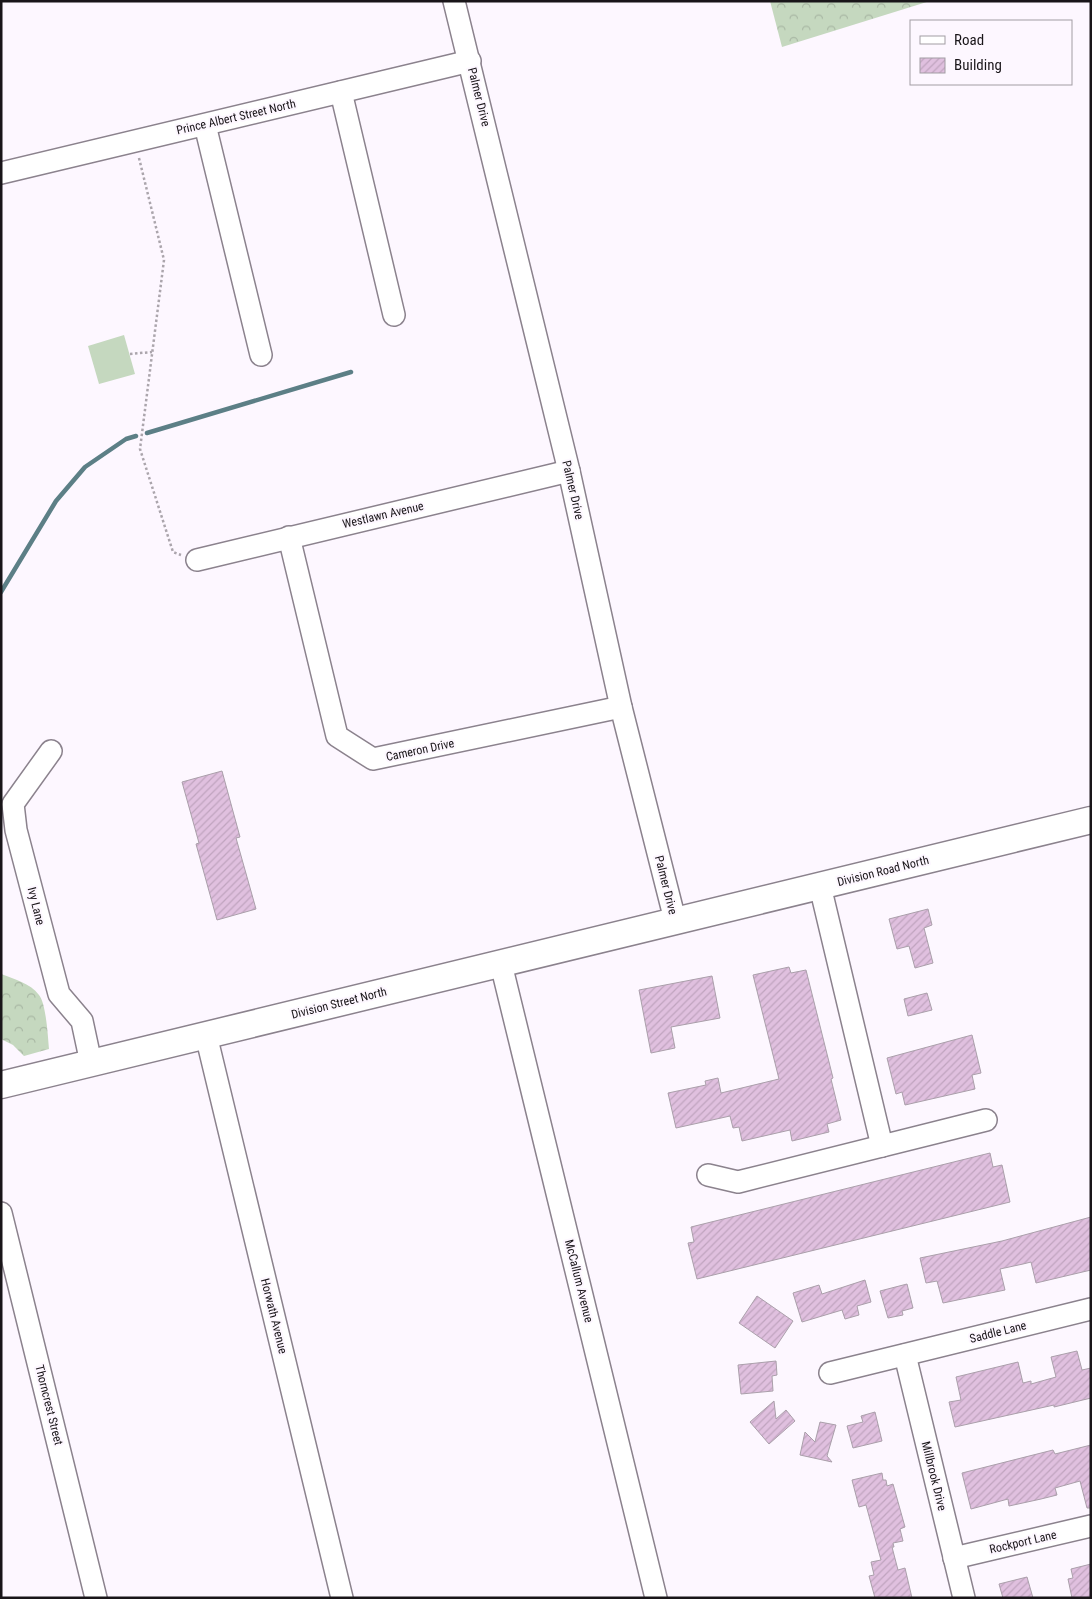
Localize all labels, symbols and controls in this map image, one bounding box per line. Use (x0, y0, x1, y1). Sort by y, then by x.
legend (910, 20, 1072, 85)
text: Road (954, 31, 984, 49)
text: Building (954, 56, 1002, 74)
street label: Palmer Drive (465, 66, 493, 128)
street label: Prince Albert Street North (175, 96, 297, 138)
street label: Palmer Drive (559, 459, 587, 521)
street label: Westlawn Avenue (341, 499, 425, 531)
street label: Cameron Drive (385, 736, 456, 764)
street label: Division Road North (836, 853, 930, 889)
street label: Palmer Drive (652, 854, 680, 916)
street label: Ivy Lane (25, 885, 48, 927)
street label: Division Street North (290, 984, 388, 1022)
street label: McCallum Avenue (562, 1238, 596, 1324)
street label: Horwath Avenue (258, 1277, 290, 1356)
street label: Saddle Lane (968, 1318, 1028, 1346)
street label: Thorncrest Street (32, 1363, 66, 1447)
street label: Millbrook Drive (919, 1440, 949, 1512)
street label: Rockport Lane (988, 1527, 1058, 1557)

